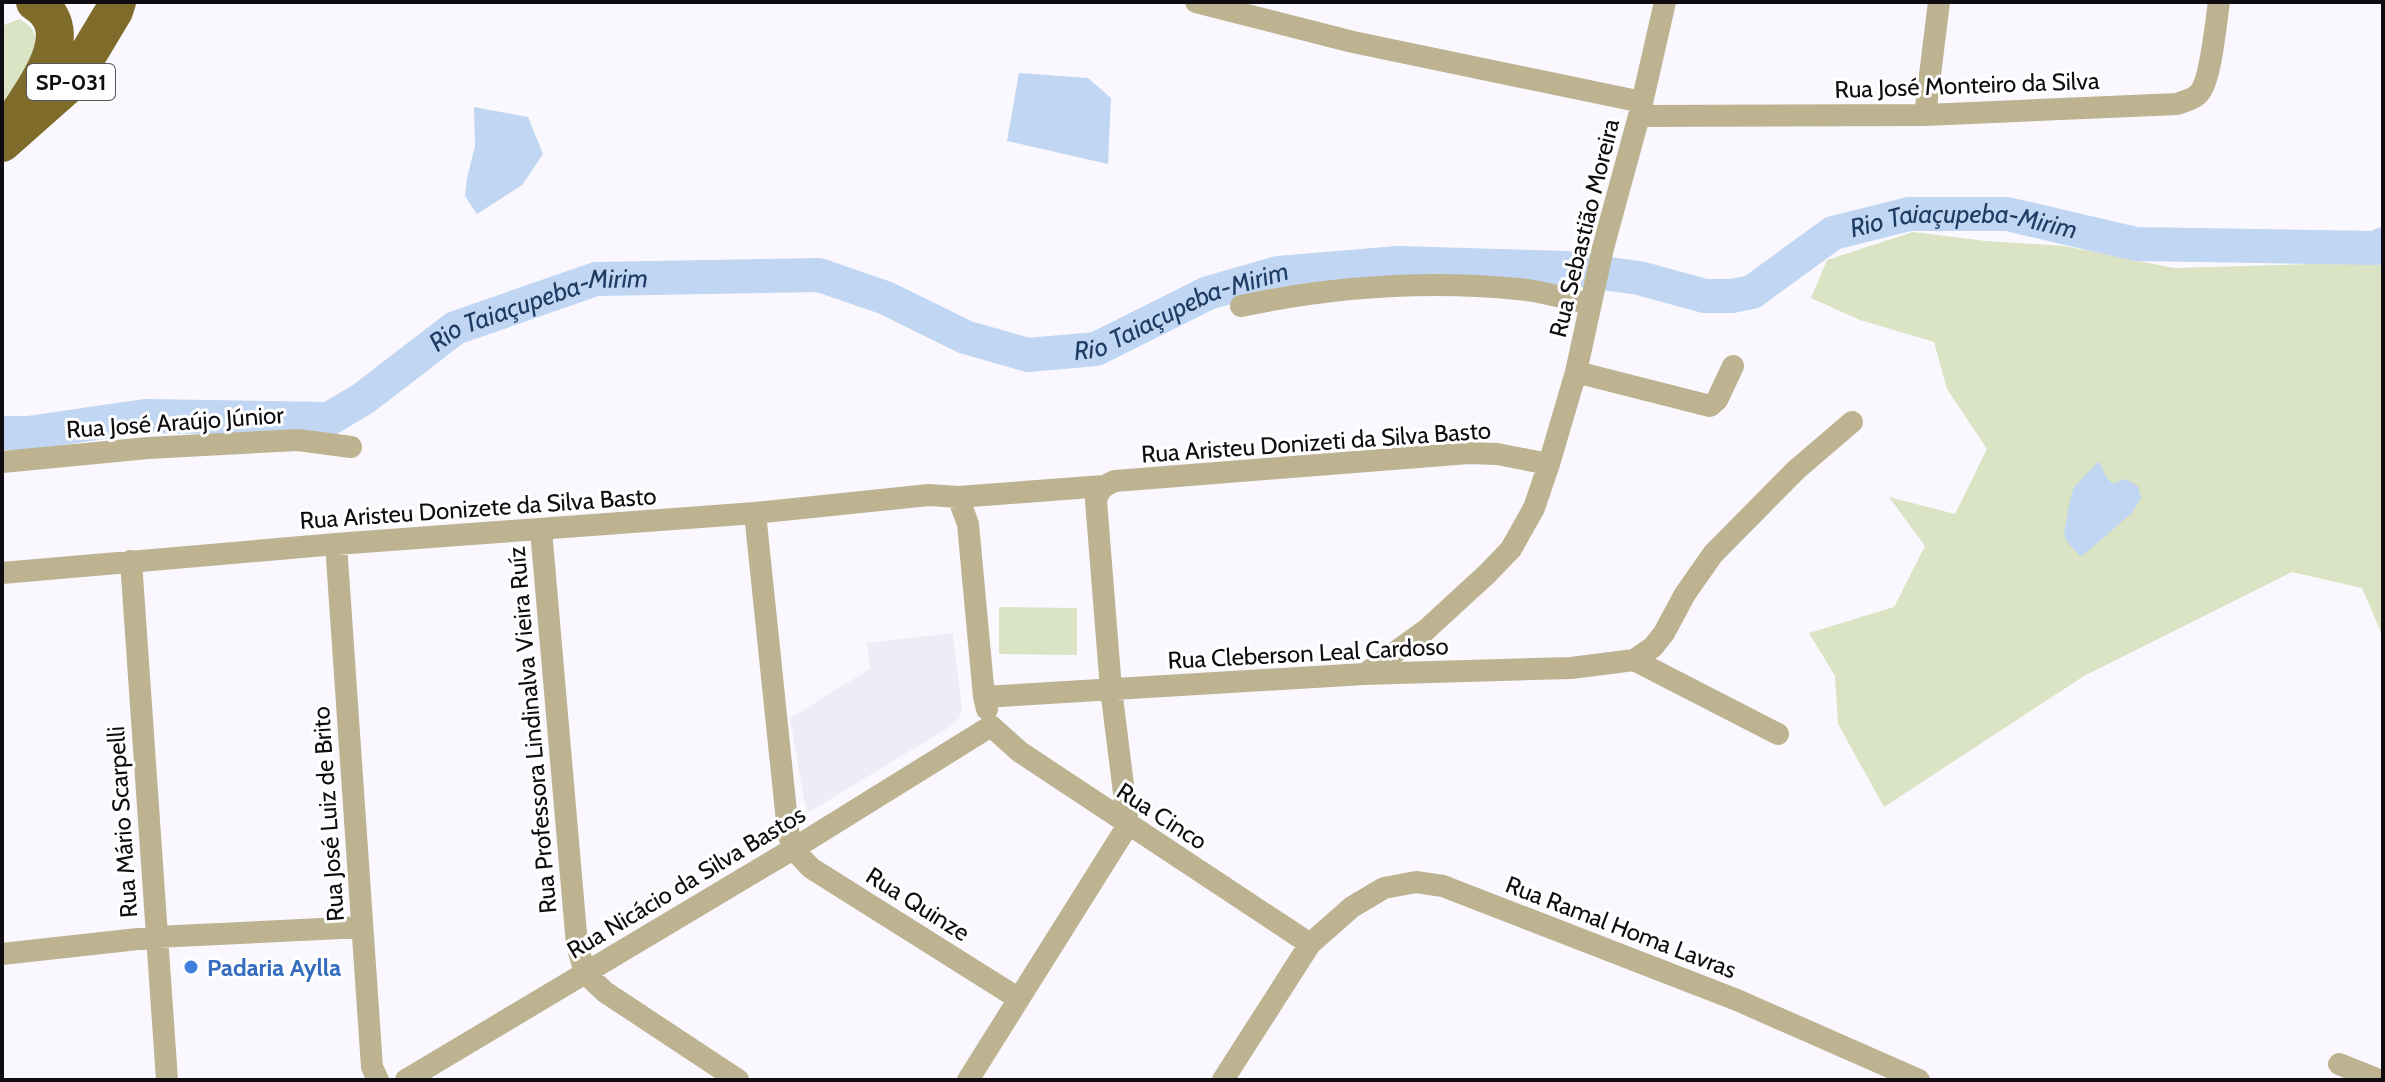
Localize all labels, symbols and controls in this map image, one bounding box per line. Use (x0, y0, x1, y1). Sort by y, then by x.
road number: SP-031 (27, 64, 115, 100)
street label: Rua José Monteiro da Silva (1834, 66, 2100, 104)
street label: Rua Sebastião Moreira (1543, 115, 1625, 340)
water label: Rio Taiaçupeba-Mirim (1846, 198, 2080, 246)
water label: Rio Taiaçupeba-Mirim (1073, 255, 1292, 367)
water label: Rio Taiaçupeba-Mirim (422, 262, 648, 358)
street label: Rua José Araújo Júnior (65, 400, 285, 444)
street label: Rua Aristeu Donizeti da Silva Basto (1140, 415, 1492, 469)
street label: Rua Aristeu Donizete da Silva Basto (299, 481, 657, 535)
street label: Rua Professora Lindinalva Vieira Ruíz (501, 545, 563, 915)
street label: Rua Cleberson Leal Cardoso (1167, 631, 1449, 675)
street label: Rua José Luiz de Brito (306, 705, 350, 923)
street label: Rua Mário Scarpelli (101, 725, 143, 919)
street label: Rua Cinco (1111, 776, 1213, 856)
street label: Rua Nicácio da Silva Bastos (562, 799, 810, 965)
street label: Rua Quinze (861, 861, 975, 947)
street label: Rua Ramal Homa Lavras (1502, 870, 1740, 984)
place label: Padaria Aylla (207, 953, 341, 982)
marker: Padaria Aylla (182, 958, 200, 976)

